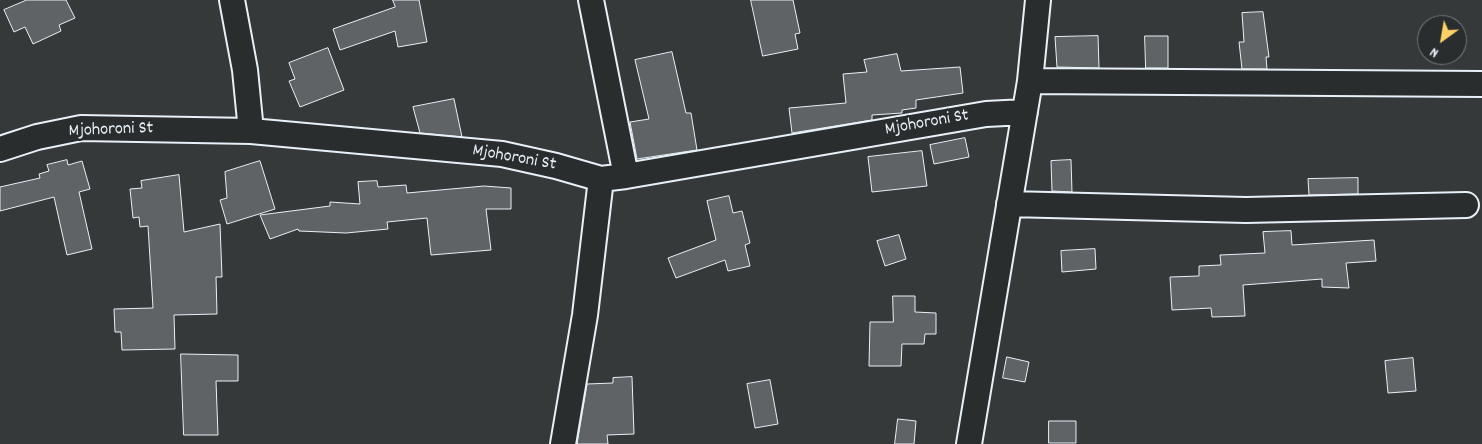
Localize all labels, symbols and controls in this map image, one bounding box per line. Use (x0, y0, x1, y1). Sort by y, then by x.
north arrow (1417, 15, 1467, 65)
text: N (1426, 42, 1443, 62)
street label: Mjohoroni St (884, 106, 970, 142)
street label: Mjohoroni St (68, 119, 154, 143)
street label: Mjohoroni St (471, 141, 557, 177)

